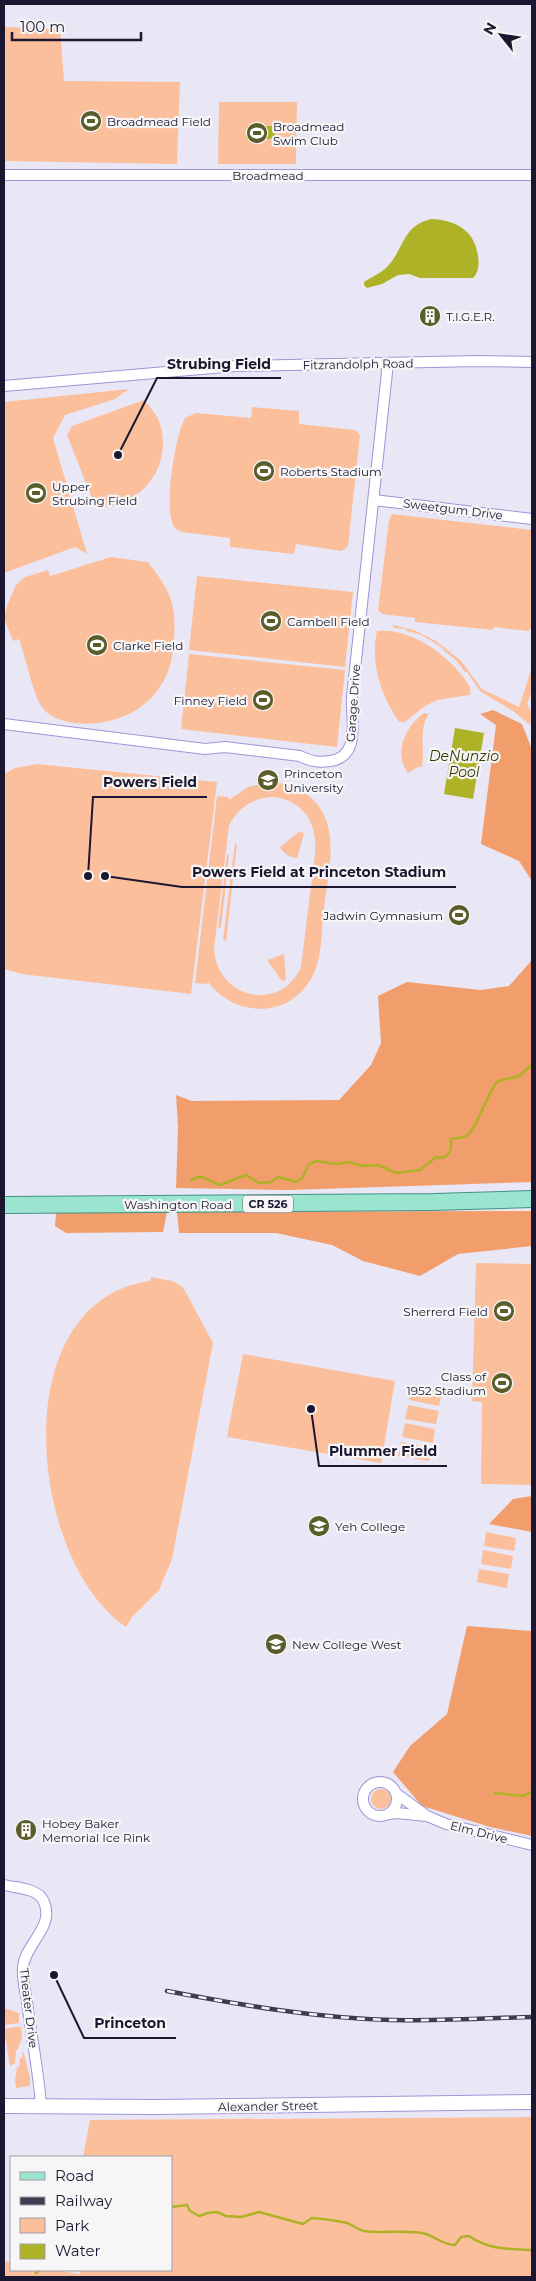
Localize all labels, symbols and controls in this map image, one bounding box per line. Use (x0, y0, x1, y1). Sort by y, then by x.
scale bar (12, 10, 141, 42)
north arrow (476, 10, 526, 60)
text: 100 m (20, 17, 65, 36)
text: N (479, 19, 500, 38)
sports icon: Broadmead Field (79, 109, 103, 133)
place label: Broadmead Field (107, 114, 211, 129)
place label: Broadmead Swim Club (273, 119, 344, 148)
sports icon: Broadmead Swim Club (245, 121, 269, 145)
street label: Broadmead (232, 168, 304, 183)
building icon: T.I.G.E.R. (418, 304, 442, 328)
place label: T.I.G.E.R. (446, 309, 495, 324)
callout: Strubing Field (157, 349, 281, 378)
text: Strubing Field (167, 355, 271, 373)
street label: Fitzrandolph Road (302, 356, 414, 372)
sports icon: Roberts Stadium (252, 459, 276, 483)
place label: Roberts Stadium (280, 464, 382, 479)
place label: Upper Strubing Field (52, 479, 137, 508)
sports icon: Upper Strubing Field (24, 481, 48, 505)
street label: Sweetgum Drive (402, 495, 504, 523)
sports icon: Cambell Field (259, 609, 283, 633)
place label: Cambell Field (287, 614, 370, 629)
sports icon: Clarke Field (85, 633, 109, 657)
place label: Clarke Field (113, 638, 183, 653)
street label: Garage Drive (343, 664, 363, 742)
sports icon: Finney Field (251, 688, 275, 712)
place label: Finney Field (174, 693, 247, 708)
water label: DeNunzio Pool (429, 747, 499, 781)
place label: Princeton University (284, 766, 344, 795)
callout: Powers Field (93, 768, 207, 797)
school or university icon: Princeton University (256, 768, 280, 792)
text: Powers Field (103, 773, 197, 791)
callout: Powers Field at Princeton Stadium (182, 858, 456, 887)
text: Powers Field at Princeton Stadium (192, 863, 446, 881)
sports icon: Jadwin Gymnasium (447, 903, 471, 927)
place label: Jadwin Gymnasium (322, 908, 443, 923)
road number: CR 526 (243, 1196, 293, 1212)
street label: Washington Road (124, 1197, 232, 1212)
sports icon: Sherrerd Field (492, 1299, 516, 1323)
place label: Sherrerd Field (403, 1304, 488, 1319)
place label: Class of 1952 Stadium (406, 1369, 487, 1398)
sports icon: Class of 1952 Stadium (490, 1371, 514, 1395)
callout: Plummer Field (319, 1437, 447, 1466)
text: Plummer Field (329, 1442, 437, 1460)
school or university icon: Yeh College (307, 1514, 331, 1538)
place label: Yeh College (335, 1519, 405, 1534)
school or university icon: New College West (264, 1632, 288, 1656)
place label: New College West (292, 1637, 401, 1652)
place label: Hobey Baker Memorial Ice Rink (42, 1816, 151, 1845)
building icon: Hobey Baker Memorial Ice Rink (14, 1818, 38, 1842)
street label: Elm Drive (449, 1818, 509, 1846)
street label: Theater Drive (17, 1967, 41, 2049)
callout: Princeton (84, 2009, 176, 2038)
text: Princeton (94, 2014, 166, 2032)
street label: Alexander Street (218, 2098, 318, 2114)
legend (10, 2156, 172, 2271)
text: Road (55, 2166, 94, 2185)
text: Railway (55, 2191, 113, 2210)
text: Park (55, 2216, 89, 2235)
text: Water (55, 2241, 101, 2260)

